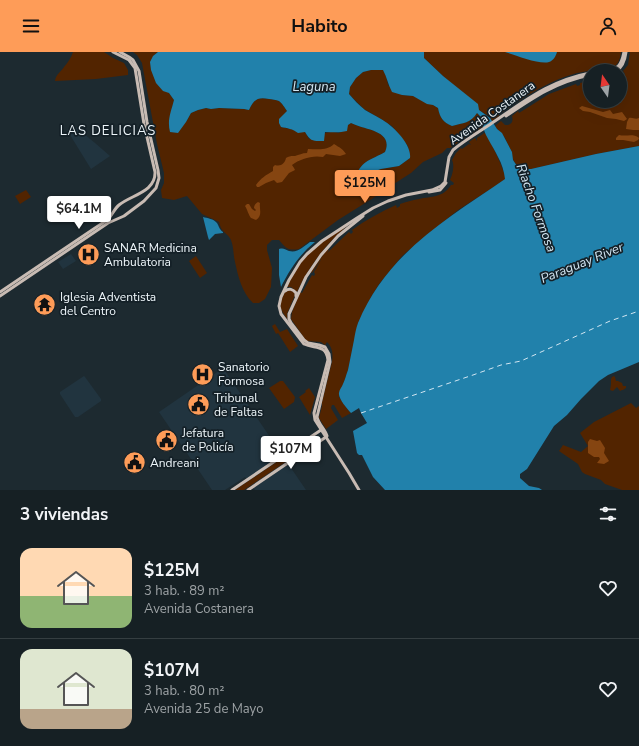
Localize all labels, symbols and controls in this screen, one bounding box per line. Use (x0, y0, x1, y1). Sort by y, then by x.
text: Habito (291, 14, 348, 38)
icon: menu (20, 15, 42, 37)
icon: person (597, 15, 619, 37)
north arrow (583, 64, 627, 108)
map controls (583, 64, 627, 108)
street label: Avenida Costanera (446, 77, 538, 149)
water label: Laguna (292, 78, 336, 96)
district label: LAS DELICIAS (60, 122, 156, 140)
water label: Riacho Formosa (512, 161, 560, 255)
pin: $125M (337, 170, 393, 204)
text: $125M (344, 174, 386, 192)
pin: $64.1M (46, 196, 112, 230)
text: $64.1M (56, 200, 102, 218)
water label: Paraguay River (538, 238, 626, 288)
place label: SANAR Medicina Ambulatoria (104, 240, 197, 270)
hospital icon: SANAR Medicina Ambulatoria (75, 242, 101, 268)
place label: Iglesia Adventista del Centro (60, 289, 156, 319)
temple icon: Iglesia Adventista del Centro (31, 291, 57, 317)
place label: Sanatorio Formosa (218, 359, 270, 389)
hospital icon: Sanatorio Formosa (190, 361, 216, 387)
place label: Tribunal de Faltas (214, 390, 263, 420)
public building icon: Tribunal de Faltas (186, 392, 212, 418)
place label: Jefatura de Policía (181, 425, 234, 455)
public building icon: Jefatura de Policía (153, 427, 179, 453)
pin: $107M (263, 436, 319, 470)
text: $107M (270, 440, 312, 458)
public building icon: Andreani (121, 450, 147, 476)
place label: Andreani (150, 455, 199, 471)
text: 3 viviendas (20, 503, 108, 526)
icon: filters (597, 503, 619, 525)
text: $125M (144, 559, 200, 582)
icon: home (52, 564, 100, 612)
icon: heart (597, 577, 619, 599)
text: 3 hab. · 89 m² (144, 582, 224, 600)
text: Avenida Costanera (144, 600, 254, 618)
text: $107M (144, 659, 200, 682)
icon: home (52, 665, 100, 713)
icon: heart (597, 678, 619, 700)
text: 3 hab. · 80 m² (144, 682, 224, 700)
text: Avenida 25 de Mayo (144, 700, 263, 718)

